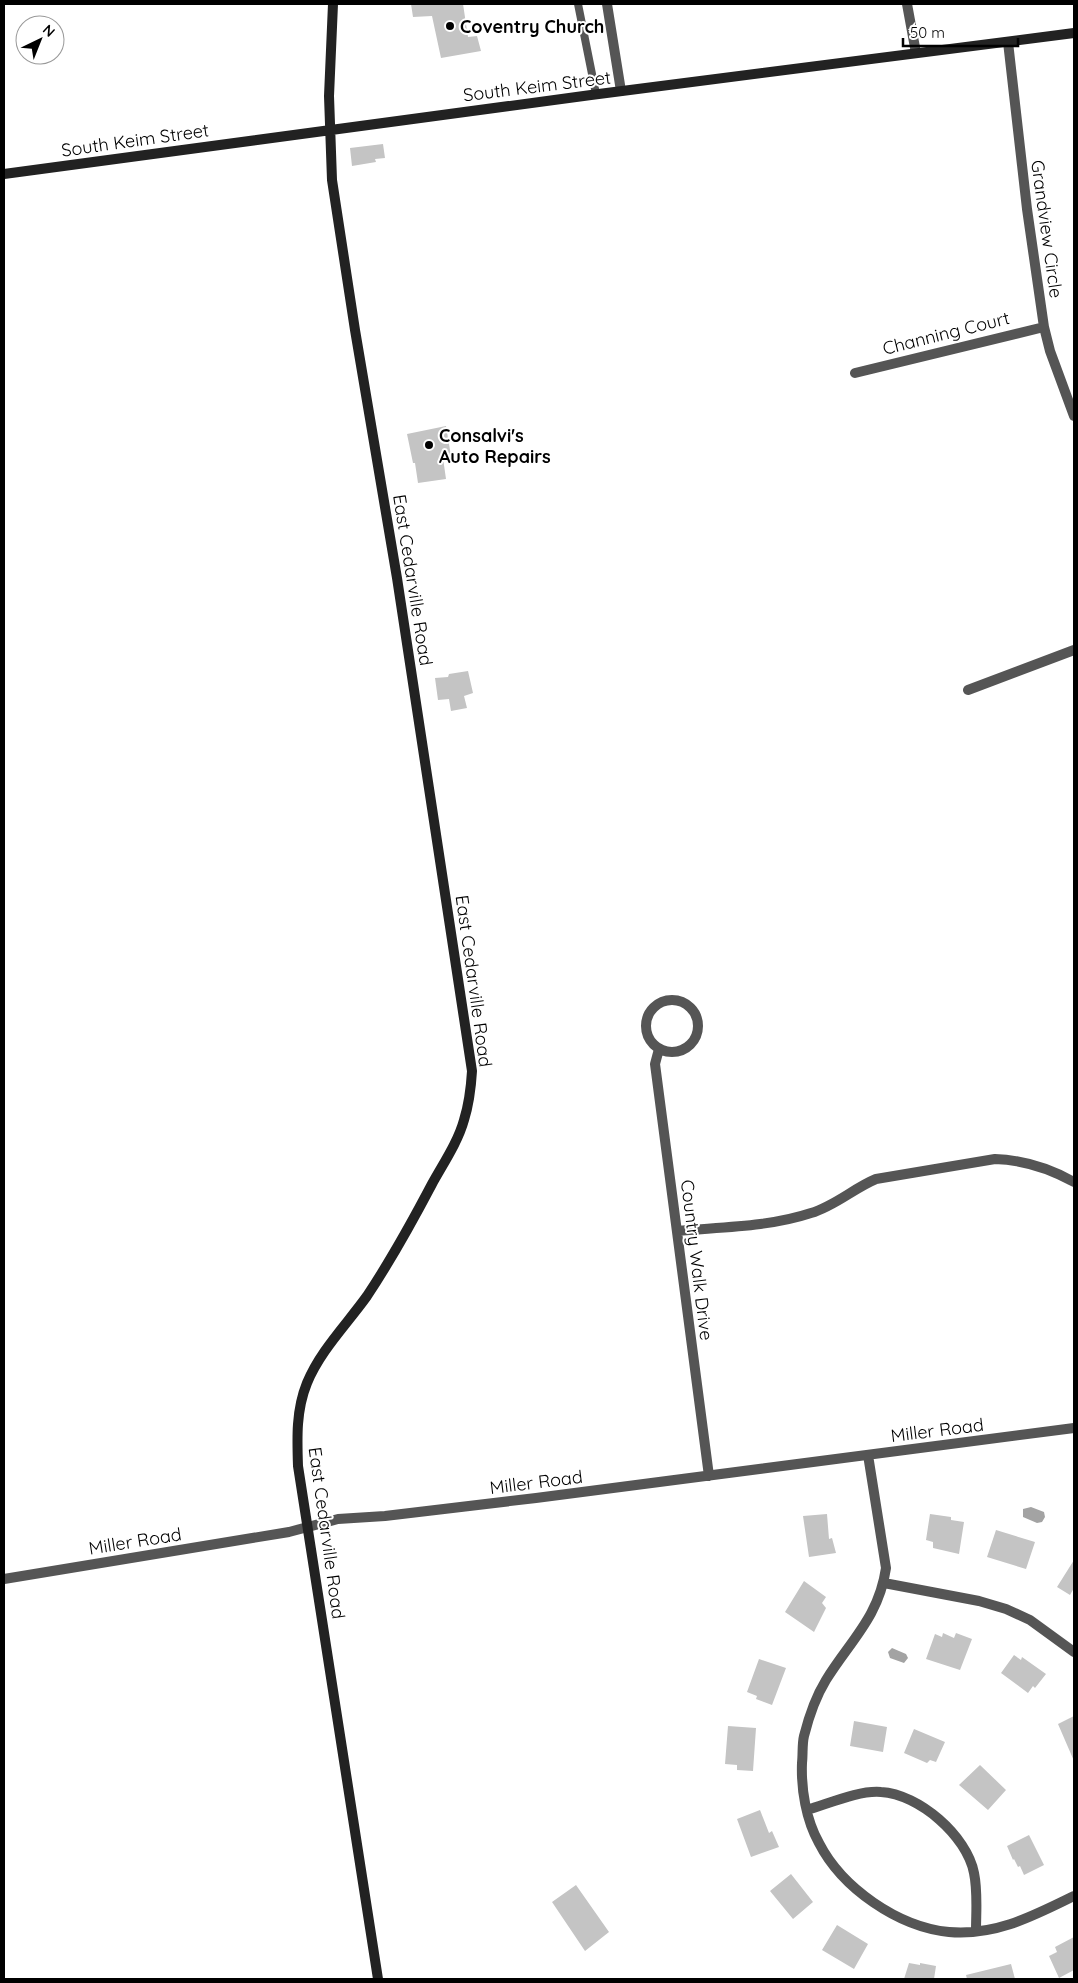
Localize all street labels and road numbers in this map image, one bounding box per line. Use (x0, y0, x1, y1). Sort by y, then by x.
street label: South Keim Street (462, 66, 612, 106)
street label: South Keim Street (60, 118, 210, 162)
street label: Grandview Circle (1026, 159, 1068, 299)
street label: Channing Court (880, 306, 1012, 360)
street label: East Cedarville Road (388, 493, 438, 667)
street label: East Cedarville Road (451, 894, 497, 1068)
street label: Country Walk Drive (676, 1178, 718, 1342)
street label: Miller Road (889, 1413, 985, 1447)
street label: East Cedarville Road (304, 1446, 350, 1620)
street label: Miller Road (488, 1465, 584, 1499)
street label: Miller Road (87, 1522, 183, 1560)

